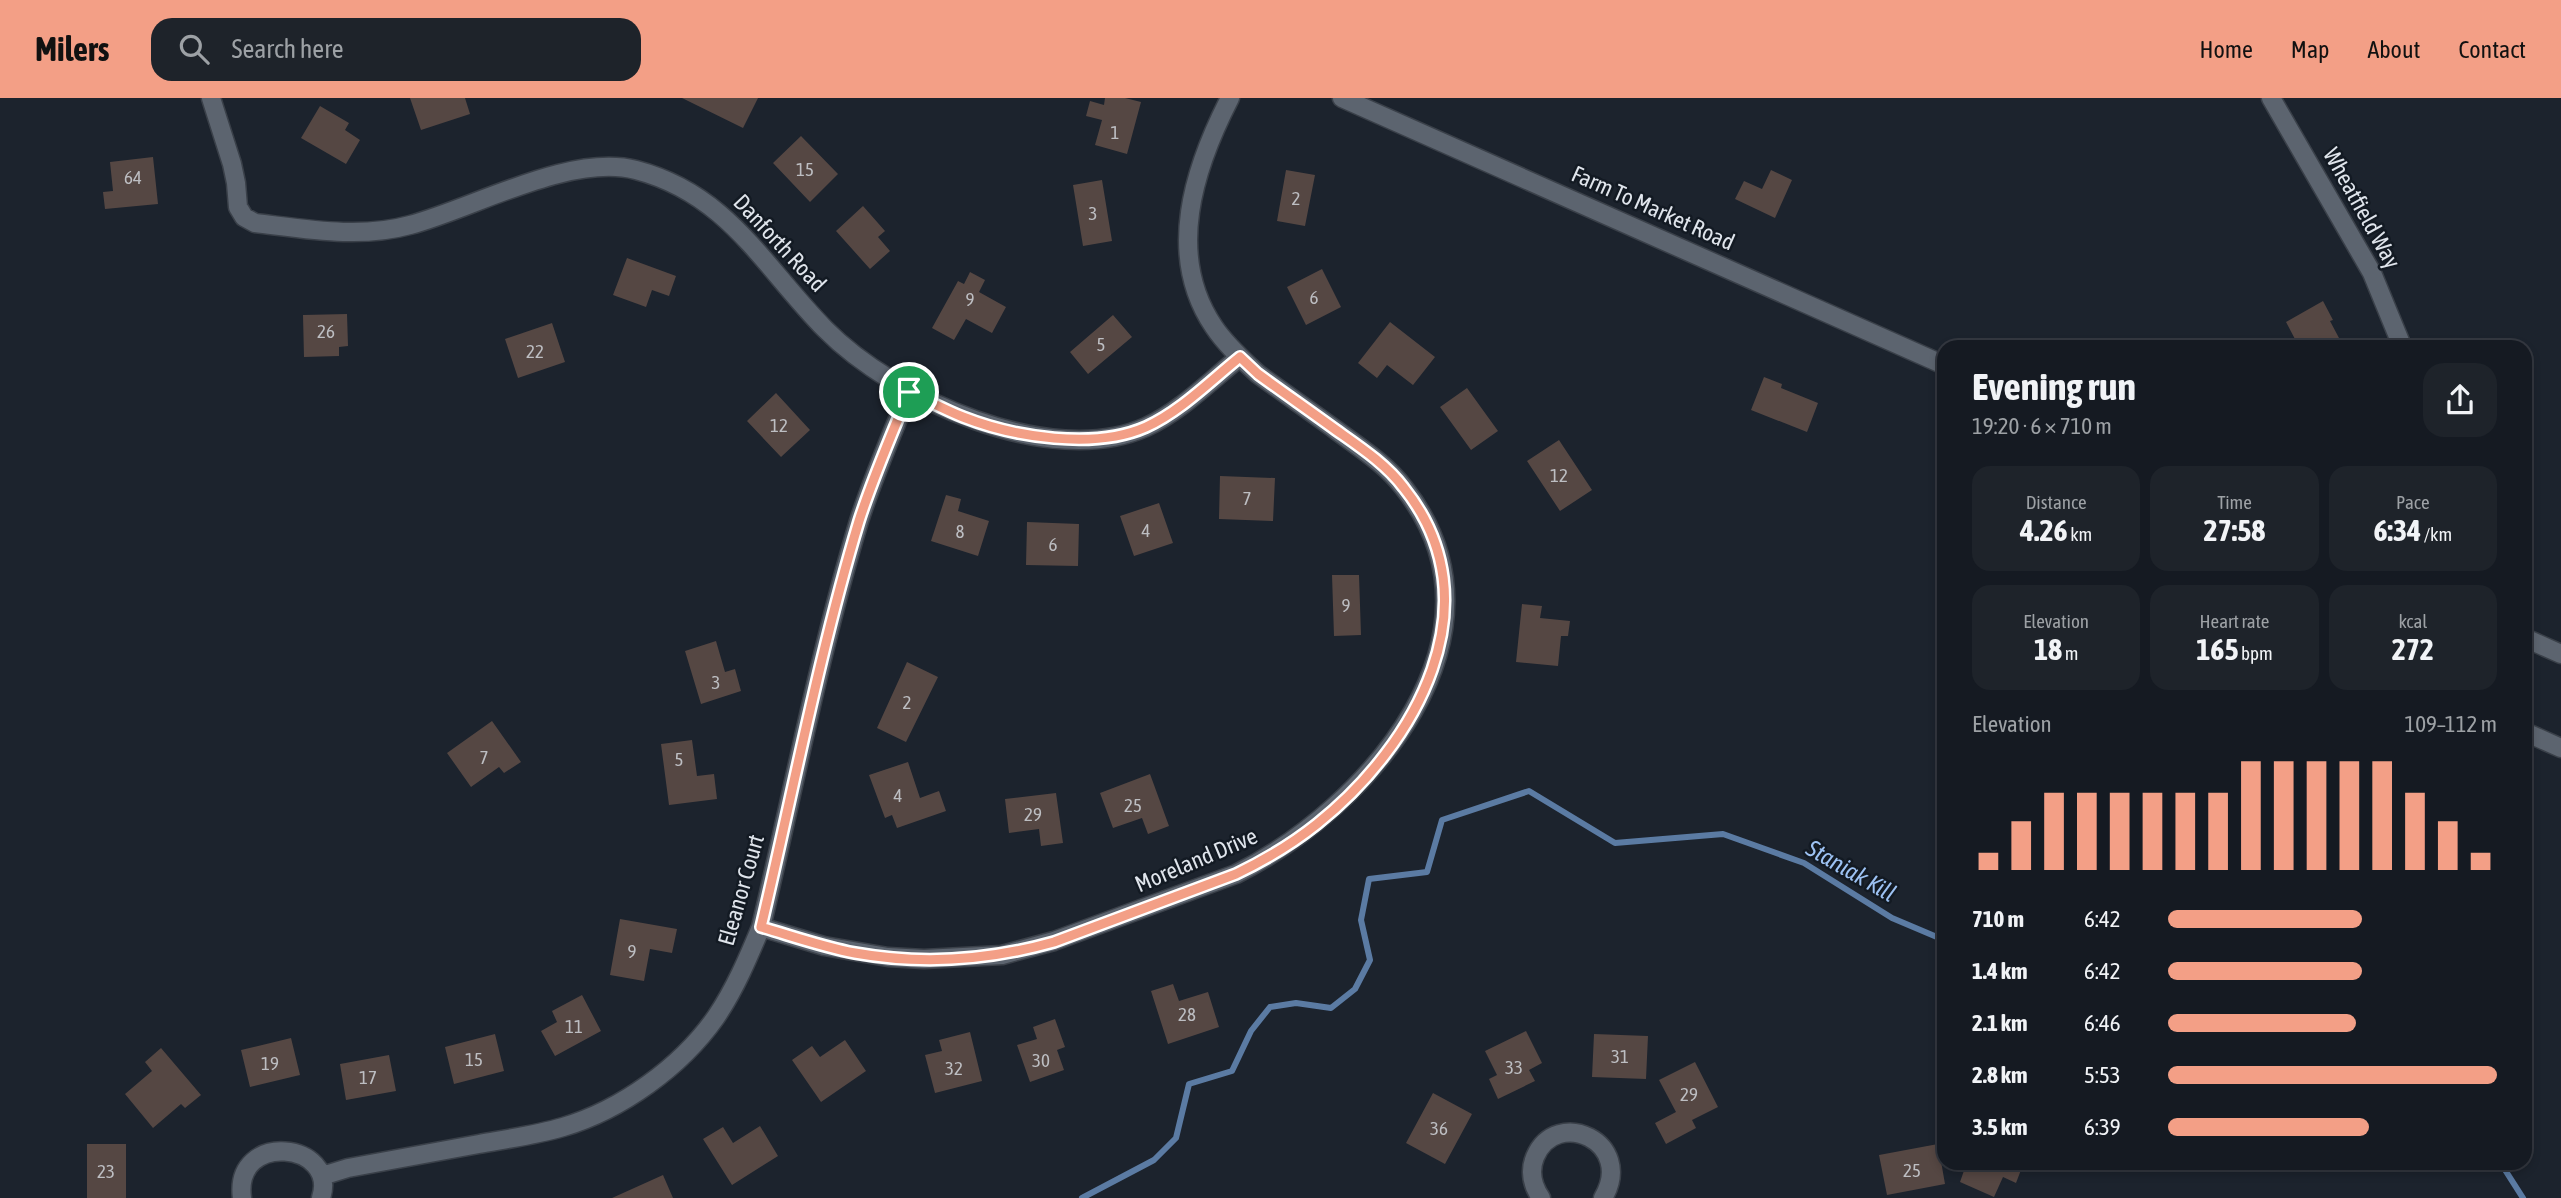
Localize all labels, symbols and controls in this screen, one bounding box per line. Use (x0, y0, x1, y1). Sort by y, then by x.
search box (151, 18, 641, 81)
text: Milers (35, 30, 109, 68)
icon: search (175, 30, 213, 68)
text: Search here (231, 34, 344, 64)
text: Home (2199, 36, 2253, 63)
text: Map (2291, 36, 2329, 63)
text: About (2367, 36, 2420, 63)
text: Contact (2458, 36, 2526, 63)
house number: 1 (1111, 121, 1119, 143)
street label: Wheatfield Way (2318, 143, 2406, 273)
house number: 15 (796, 158, 814, 180)
street label: Farm To Market Road (1568, 160, 1738, 256)
house number: 64 (124, 166, 142, 188)
house number: 2 (1292, 187, 1300, 209)
street label: Danforth Road (728, 189, 832, 297)
house number: 3 (1089, 202, 1097, 224)
house number: 6 (1310, 286, 1319, 308)
house number: 9 (966, 288, 975, 310)
house number: 26 (317, 320, 335, 342)
house number: 5 (1097, 333, 1105, 355)
house number: 22 (526, 340, 544, 362)
pin (879, 362, 939, 422)
button: share (2423, 363, 2497, 437)
text: Evening run (1972, 365, 2136, 408)
icon: arrive (890, 373, 928, 411)
text: 19:20 · 6 × 710 m (1972, 413, 2112, 439)
house number: 12 (770, 414, 788, 436)
house number: 12 (1550, 464, 1568, 486)
house number: 7 (1243, 487, 1251, 509)
text: Distance (2026, 491, 2087, 513)
text: Time (2217, 491, 2252, 513)
text: Pace (2396, 491, 2430, 513)
text: 4.26 (2020, 513, 2068, 547)
text: 27:58 (2204, 513, 2265, 547)
text: 6:34 (2373, 513, 2421, 547)
house number: 4 (1142, 519, 1151, 541)
house number: 8 (956, 520, 965, 542)
text: km (2068, 523, 2092, 545)
text: /km (2421, 523, 2452, 545)
house number: 6 (1049, 533, 1058, 555)
house number: 9 (1342, 594, 1351, 616)
text: Elevation (2023, 610, 2089, 632)
text: Heart rate (2200, 610, 2269, 632)
text: kcal (2398, 610, 2427, 632)
text: 18 (2034, 632, 2062, 666)
text: 165 (2196, 632, 2239, 666)
text: 272 (2392, 632, 2434, 666)
text: m (2062, 642, 2078, 664)
text: bpm (2239, 642, 2273, 664)
house number: 3 (712, 671, 720, 693)
house number: 2 (903, 691, 911, 713)
text: Elevation (1972, 711, 2052, 737)
text: 109–112 m (2404, 711, 2497, 737)
house number: 7 (480, 746, 488, 768)
house number: 5 (675, 748, 683, 770)
house number: 4 (894, 784, 903, 806)
house number: 25 (1124, 794, 1142, 816)
house number: 29 (1024, 803, 1042, 825)
street label: Moreland Drive (1131, 823, 1261, 897)
street label: Eleanor Court (713, 832, 769, 948)
water label: Staniak Kill (1801, 834, 1901, 907)
text: 710 m (1972, 906, 2024, 932)
text: 6:42 (2084, 906, 2121, 932)
house number: 9 (628, 940, 637, 962)
text: 1.4 km (1972, 958, 2028, 984)
text: 6:42 (2084, 958, 2121, 984)
house number: 28 (1178, 1003, 1196, 1025)
text: 2.1 km (1972, 1010, 2028, 1036)
text: 6:46 (2084, 1010, 2121, 1036)
house number: 11 (565, 1015, 583, 1037)
house number: 31 (1611, 1045, 1629, 1067)
house number: 15 (465, 1048, 483, 1070)
house number: 30 (1032, 1049, 1050, 1071)
house number: 19 (261, 1052, 279, 1074)
house number: 33 (1505, 1056, 1523, 1078)
house number: 32 (945, 1057, 963, 1079)
text: 2.8 km (1972, 1062, 2028, 1088)
text: 5:53 (2084, 1062, 2121, 1088)
house number: 17 (359, 1066, 377, 1088)
house number: 29 (1680, 1083, 1698, 1105)
text: 3.5 km (1972, 1114, 2028, 1140)
text: 6:39 (2084, 1114, 2121, 1140)
house number: 36 (1430, 1117, 1448, 1139)
house number: 25 (1903, 1159, 1921, 1181)
house number: 23 (97, 1160, 115, 1182)

